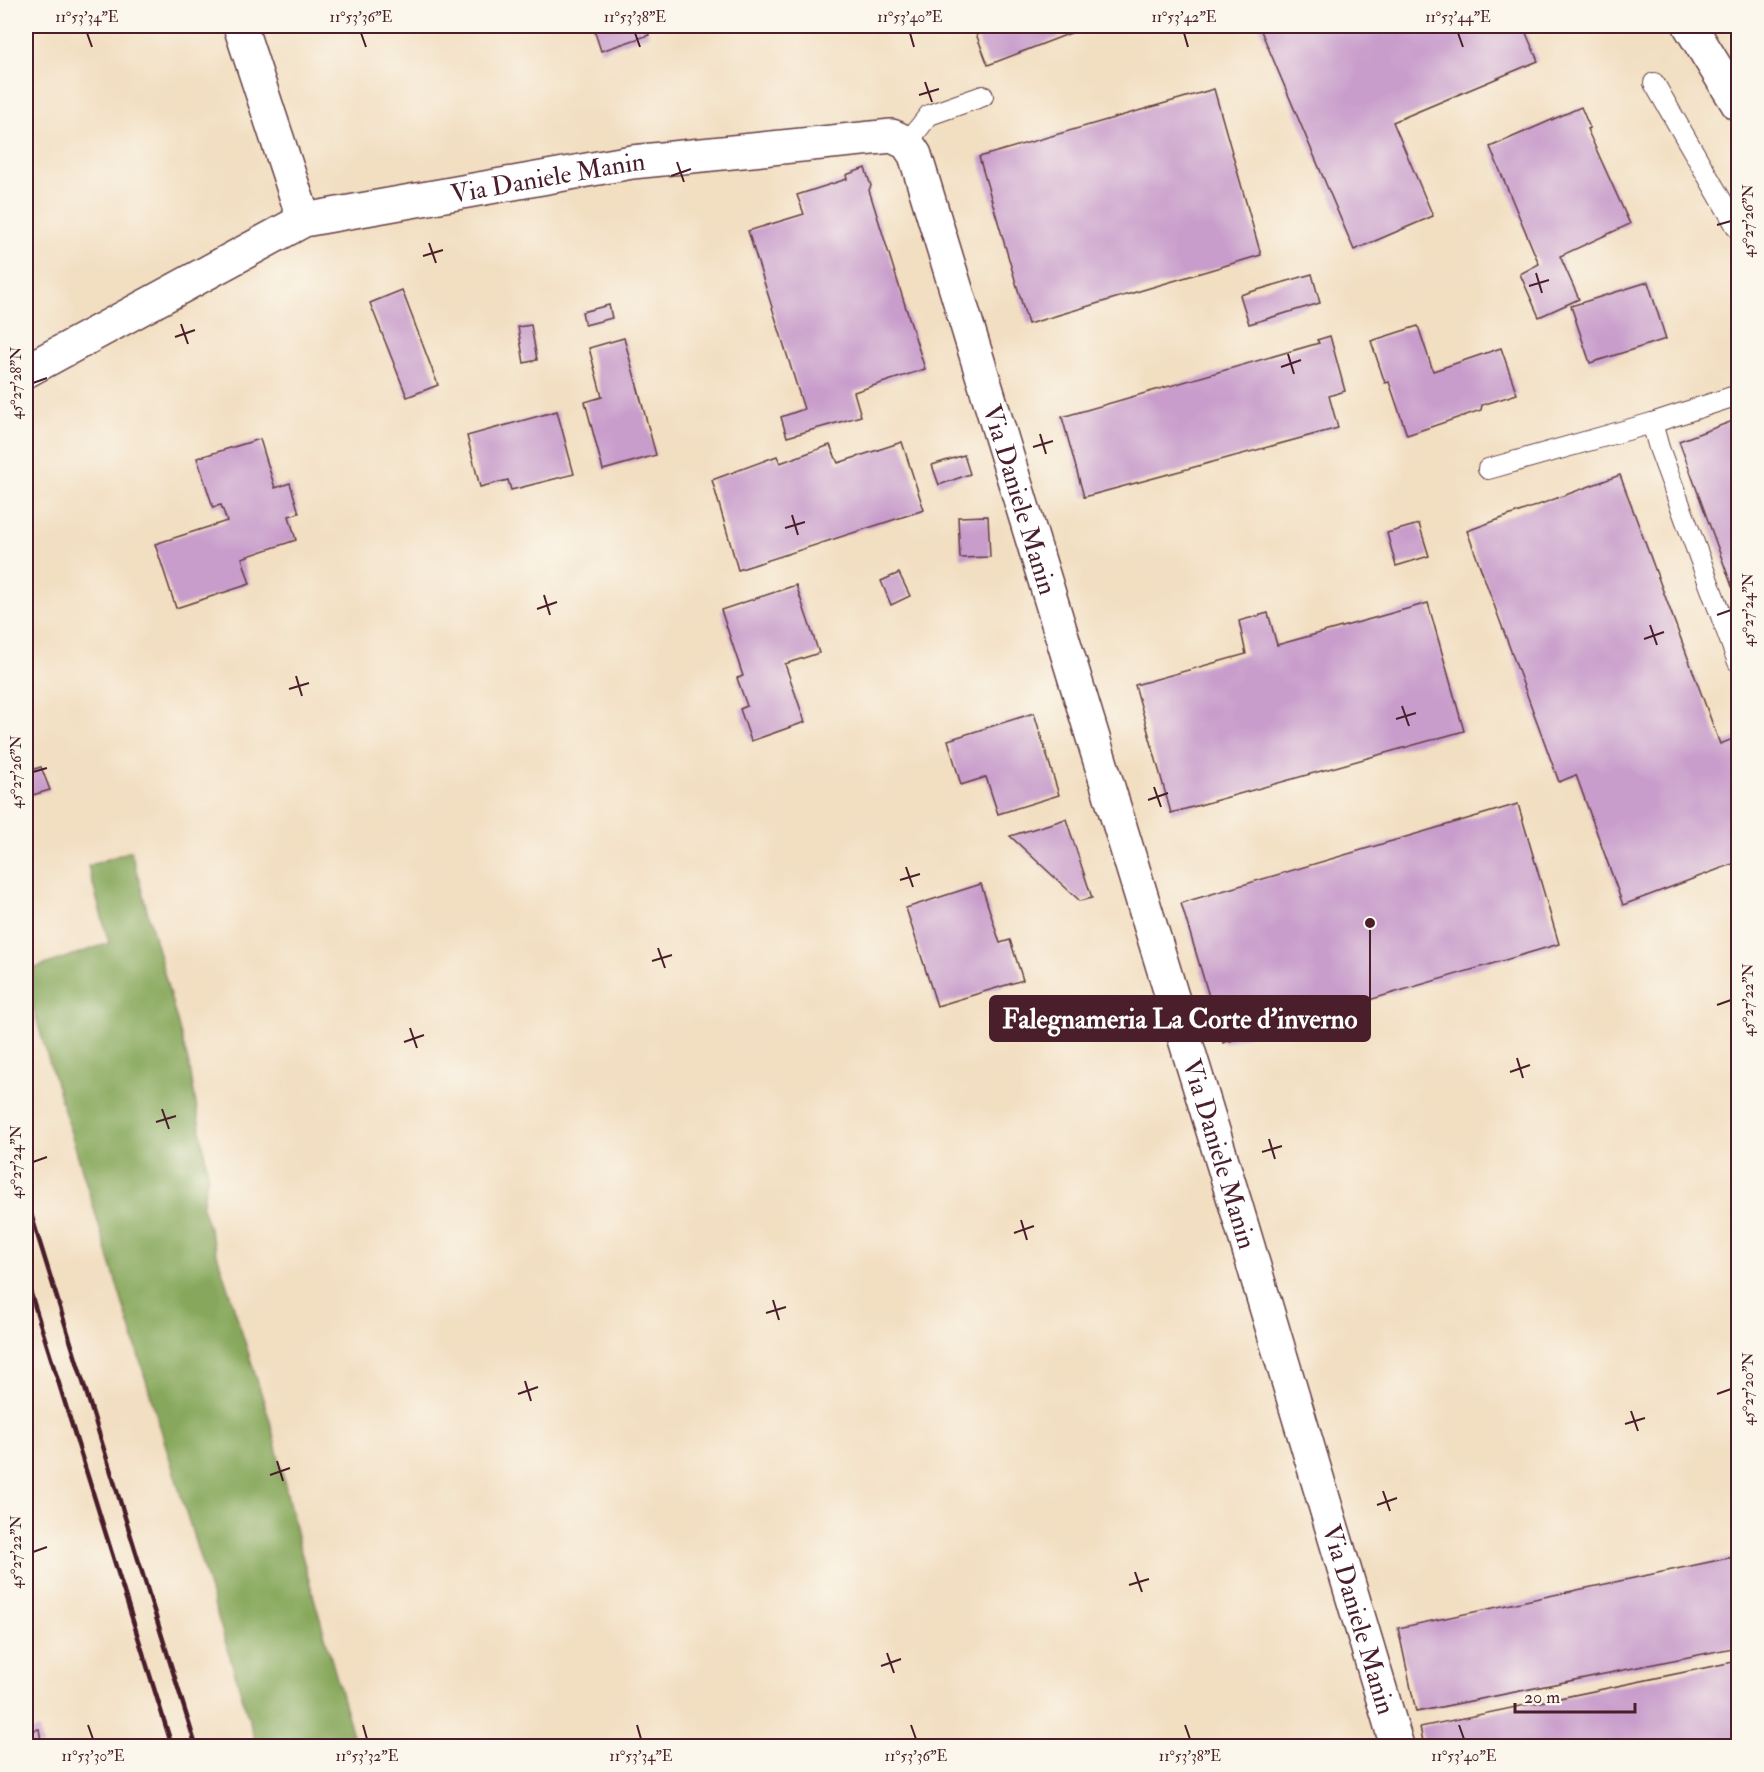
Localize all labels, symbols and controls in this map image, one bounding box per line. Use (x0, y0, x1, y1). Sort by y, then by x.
text: 11°53'34"E (55, 8, 119, 27)
text: 11°53'36"E (330, 8, 393, 27)
text: 11°53'38"E (604, 8, 666, 27)
text: 11°53'40"E (877, 8, 943, 27)
text: 11°53'42"E (1151, 8, 1217, 27)
text: 11°53'44"E (1425, 8, 1491, 27)
street label: Via Daniele Manin (448, 146, 647, 211)
text: 45°27'26"N (1739, 184, 1758, 258)
text: 45°27'28"N (7, 346, 26, 419)
street label: Via Daniele Manin (975, 401, 1063, 599)
text: 45°27'24"N (1739, 572, 1758, 647)
text: 45°27'26"N (7, 735, 26, 809)
text: 45°27'22"N (1739, 963, 1758, 1037)
callout: Falegnameria La Corte d'inverno (990, 996, 1370, 1041)
text: Falegnameria La Corte d'inverno (1002, 1003, 1358, 1037)
street label: Via Daniele Manin (1175, 1055, 1263, 1253)
text: 45°27'24"N (7, 1124, 26, 1199)
text: 45°27'20"N (1739, 1352, 1758, 1426)
text: 45°27'22"N (7, 1515, 26, 1589)
street label: Via Daniele Manin (1315, 1521, 1402, 1719)
scale bar (1515, 1676, 1635, 1714)
text: 20 m (1524, 1686, 1560, 1709)
text: 11°53'30"E (62, 1747, 125, 1766)
text: 11°53'32"E (336, 1747, 399, 1766)
text: 11°53'34"E (609, 1747, 673, 1766)
text: 11°53'36"E (885, 1747, 948, 1766)
text: 11°53'38"E (1159, 1747, 1221, 1766)
text: 11°53'40"E (1431, 1747, 1497, 1766)

